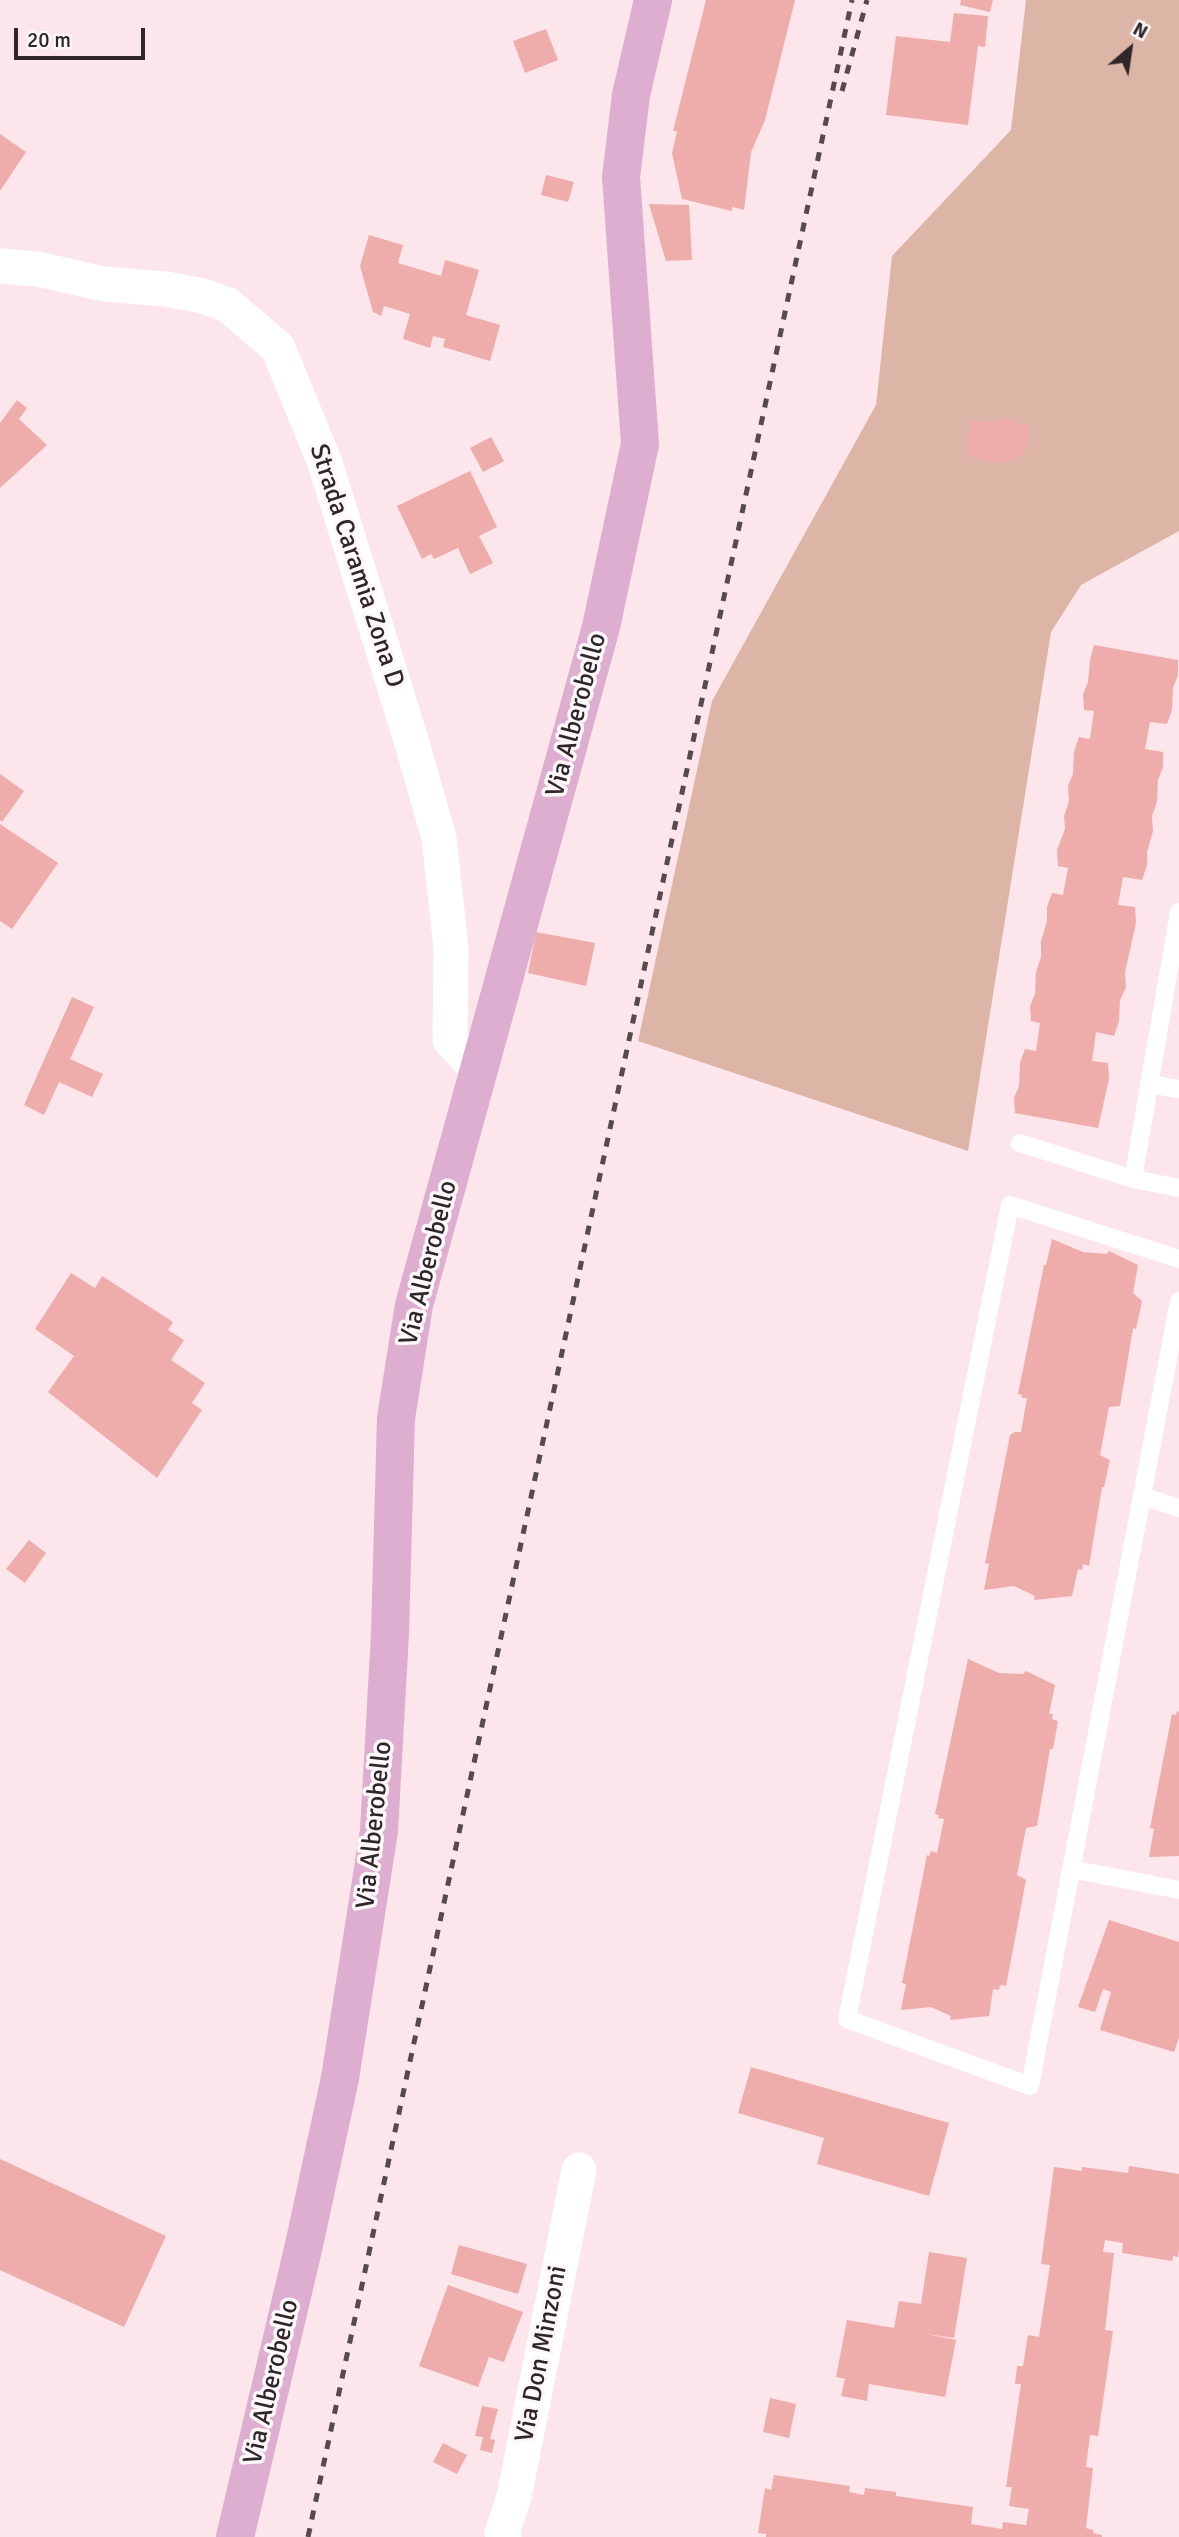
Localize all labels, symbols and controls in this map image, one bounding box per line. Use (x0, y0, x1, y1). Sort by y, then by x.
scale bar (18, 14, 149, 58)
north arrow (1095, 14, 1165, 84)
text: N (1129, 17, 1152, 44)
text: 20 m (27, 27, 71, 53)
street label: Strada Caramia Zona D (302, 440, 410, 692)
street label: Via Alberobello (540, 630, 614, 800)
street label: Via Alberobello (393, 1178, 465, 1348)
street label: Via Alberobello (351, 1740, 399, 1910)
street label: Via Don Minzoni (510, 2263, 574, 2445)
street label: Via Alberobello (238, 2296, 306, 2468)

